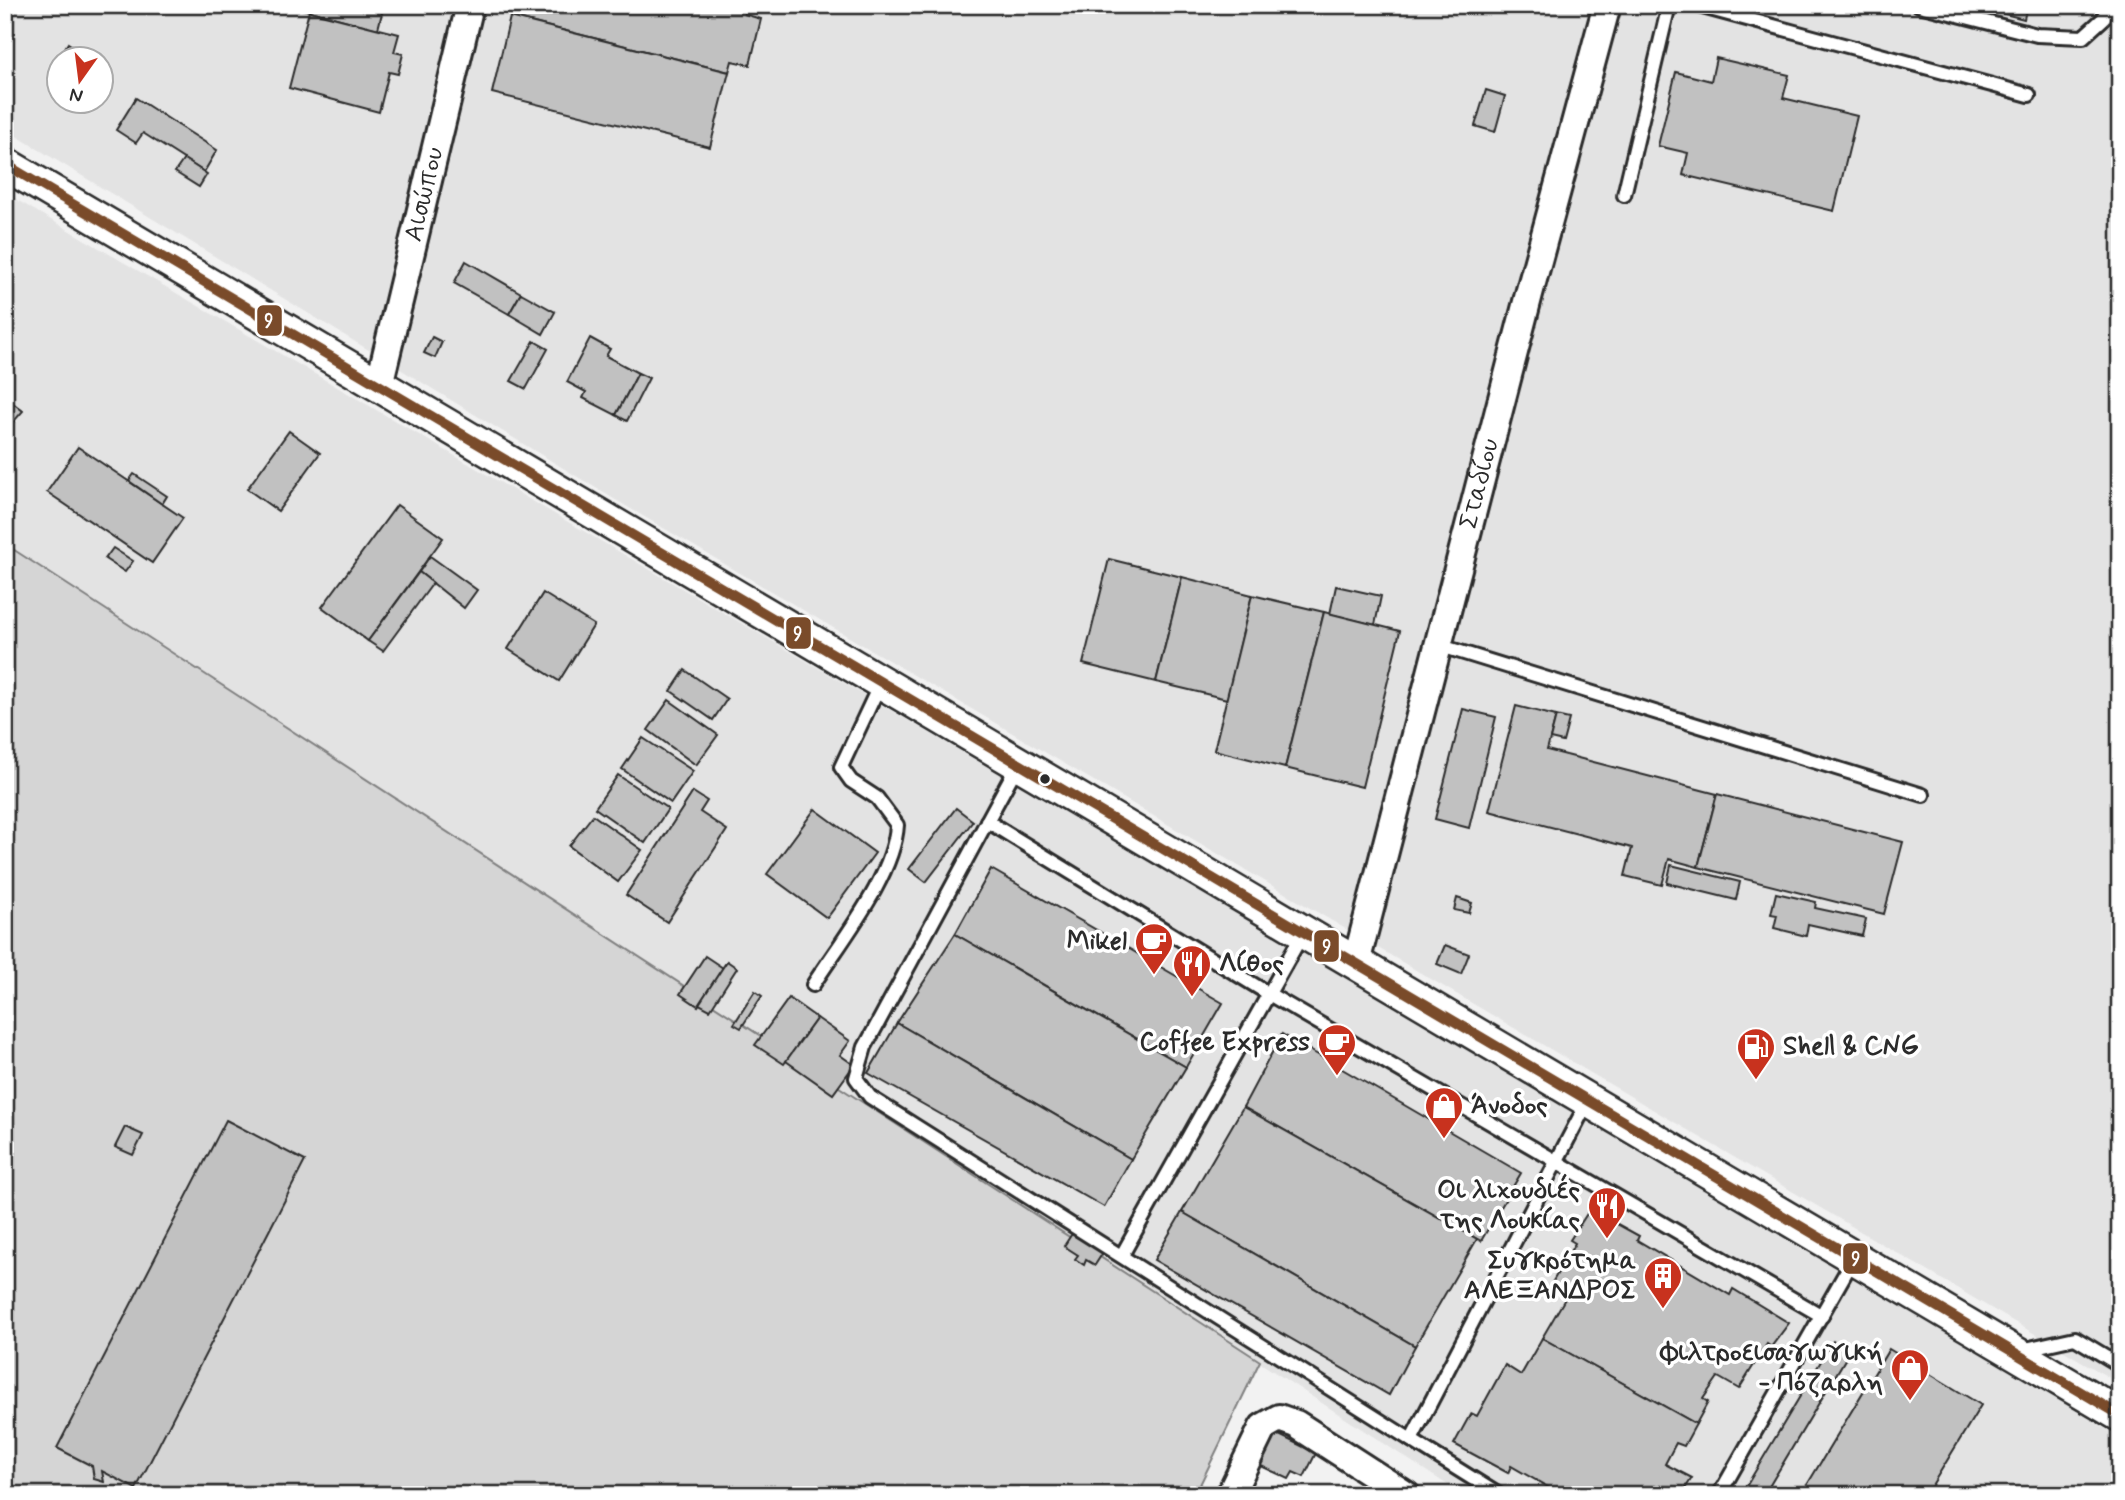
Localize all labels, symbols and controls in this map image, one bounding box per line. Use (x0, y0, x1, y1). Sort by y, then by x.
north arrow (46, 46, 116, 116)
text: N (67, 81, 85, 109)
street label: Αισώπου (397, 144, 452, 245)
line badge: 9 (256, 304, 283, 337)
text: 9 (264, 309, 274, 334)
street label: Σταδίου (1452, 435, 1508, 533)
line badge: 9 (785, 616, 812, 650)
text: 9 (793, 622, 803, 647)
unlabelled marker (1038, 772, 1052, 786)
cafe icon: Mikel (1133, 921, 1175, 976)
place label: Mikel (1067, 925, 1127, 959)
line badge: 9 (1313, 929, 1340, 963)
text: 9 (1322, 935, 1332, 960)
restaurant icon: Λίθος (1171, 943, 1213, 998)
place label: Λίθος (1219, 947, 1284, 981)
cafe icon: Coffee Express (1316, 1022, 1358, 1077)
place label: Coffee Express (1140, 1026, 1310, 1060)
fuel station icon: Shell & CNG (1735, 1026, 1777, 1081)
place label: Shell & CNG (1783, 1030, 1919, 1064)
shop icon: Άνοδος (1423, 1085, 1465, 1140)
place label: Άνοδος (1471, 1089, 1548, 1123)
place label: Οι λιχουδιές της Λουκίας (1437, 1173, 1580, 1238)
restaurant icon: Οι λιχουδιές της Λουκίας (1586, 1185, 1628, 1240)
line badge: 9 (1842, 1242, 1869, 1275)
place label: Συγκρότημα ΑΛΕΞΑΝΔΡΟΣ (1464, 1244, 1636, 1308)
text: 9 (1851, 1247, 1861, 1272)
building icon: Συγκρότημα ΑΛΕΞΑΝΔΡΟΣ (1642, 1255, 1684, 1310)
place label: Φιλτροεισαγωγική - Πόζαρλη (1659, 1336, 1883, 1400)
shop icon: Φιλτροεισαγωγική - Πόζαρλη (1889, 1347, 1931, 1402)

